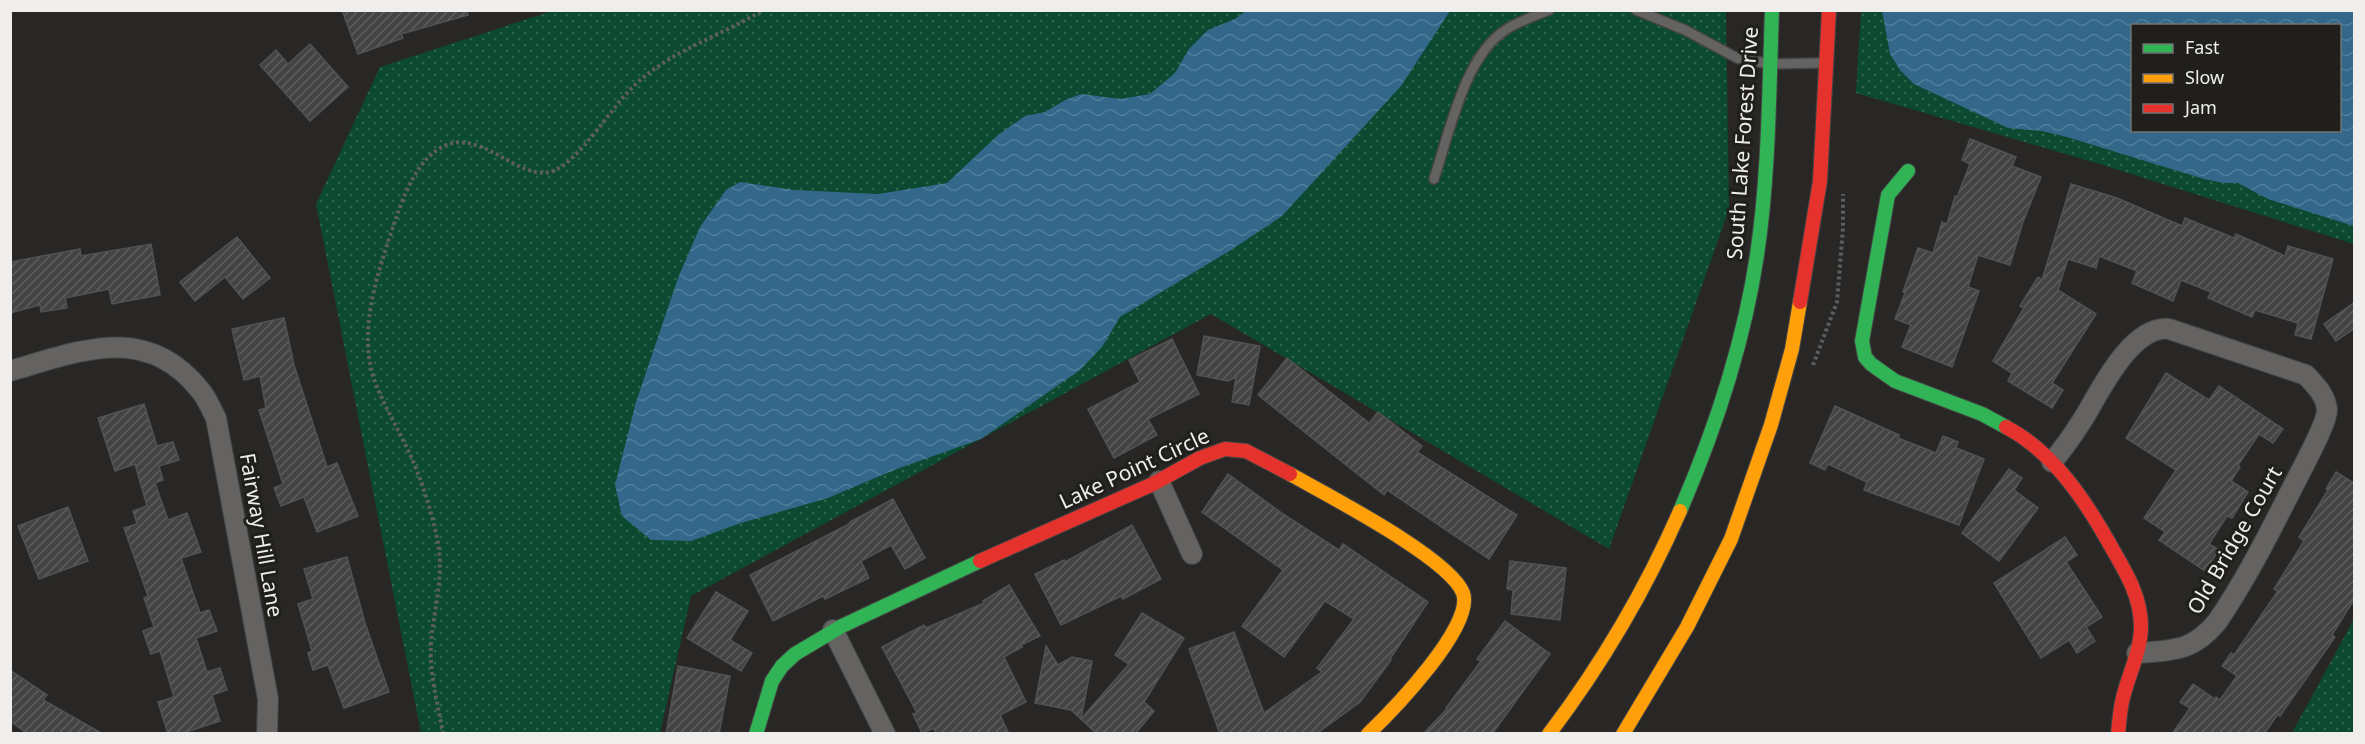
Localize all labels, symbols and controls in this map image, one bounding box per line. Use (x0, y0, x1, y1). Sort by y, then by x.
legend (2131, 24, 2341, 132)
street label: South Lake Forest Drive (1720, 26, 1764, 260)
text: Fast (2185, 35, 2220, 59)
text: Slow (2185, 65, 2224, 89)
text: Jam (2183, 95, 2217, 119)
street label: Lake Point Circle (1054, 421, 1214, 515)
street label: Fairway Hill Lane (234, 451, 290, 619)
street label: Old Bridge Court (2180, 461, 2288, 619)

